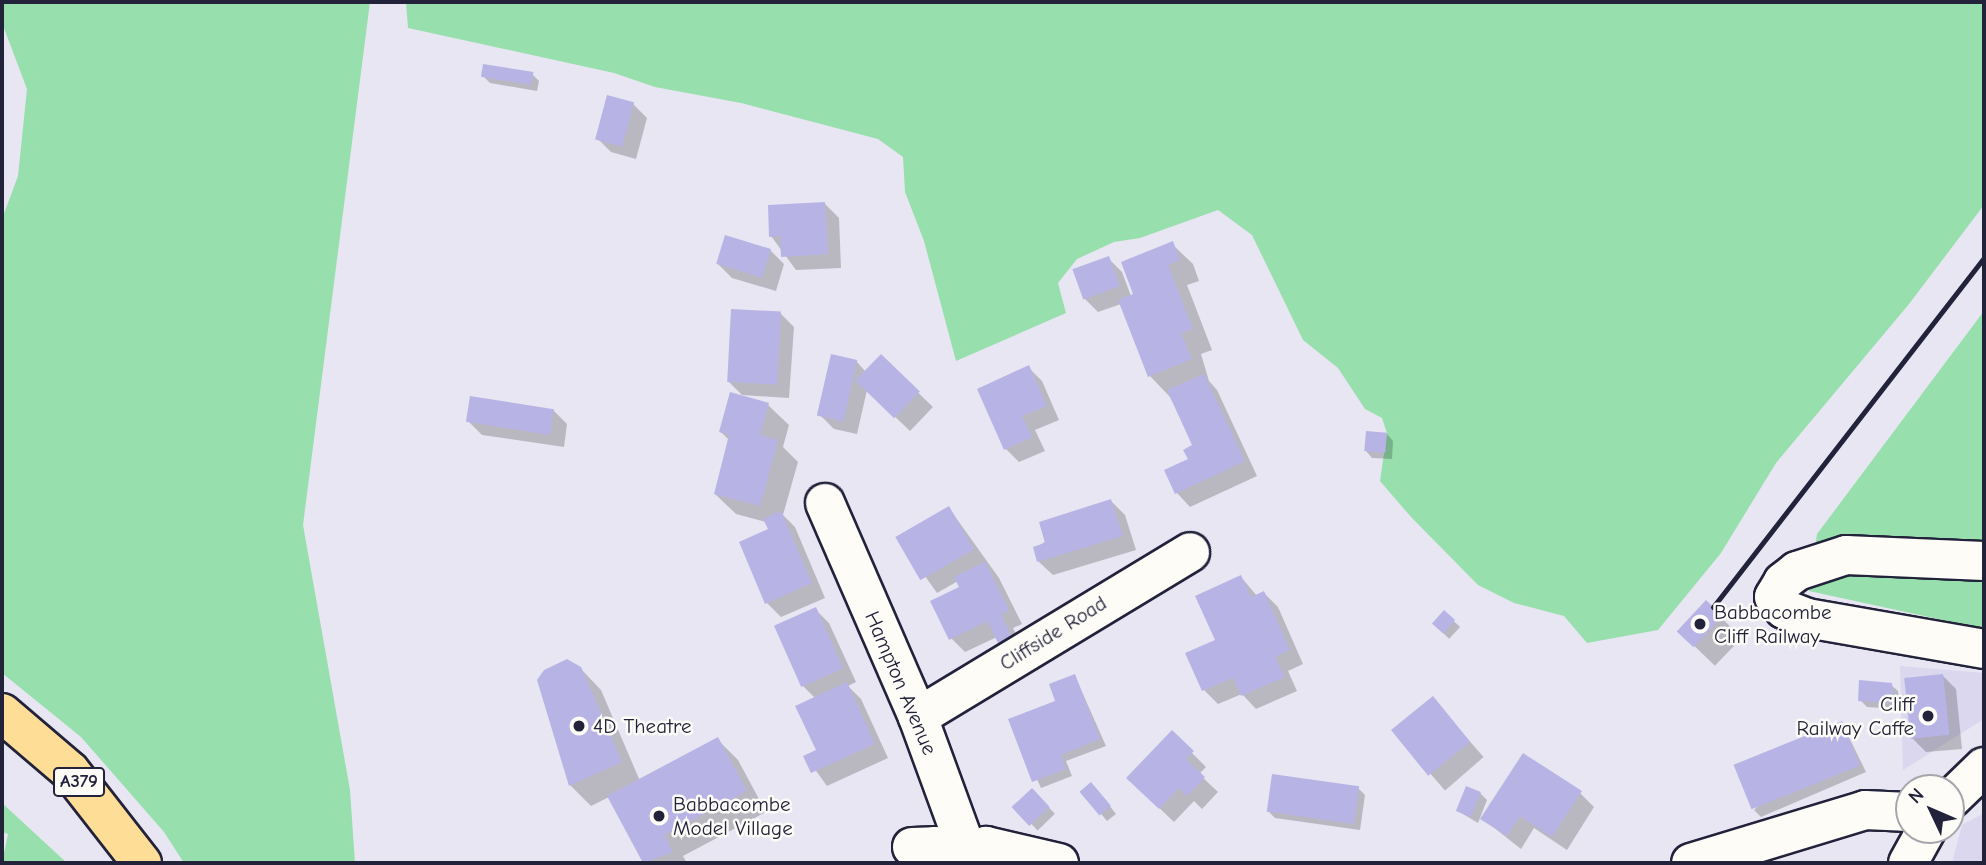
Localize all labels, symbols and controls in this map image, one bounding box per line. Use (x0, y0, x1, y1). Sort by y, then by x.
street label: Cliffside Road (995, 590, 1111, 676)
place label: Babbacombe Cliff Railway (1714, 599, 1832, 649)
street label: Hampton Avenue (859, 607, 943, 759)
marker: Babbacombe Cliff Railway (1692, 616, 1708, 632)
place label: Cliff Railway Caffe (1797, 691, 1914, 741)
marker: Cliff Railway Caffe (1920, 708, 1936, 724)
place label: 4D Theatre (593, 713, 691, 739)
marker: 4D Theatre (571, 718, 587, 734)
road number: A379 (53, 766, 105, 797)
north arrow (1895, 774, 1965, 844)
text: N (1904, 784, 1929, 808)
place label: Babbacombe Model Village (673, 791, 793, 841)
marker: Babbacombe Model Village (651, 808, 667, 824)

